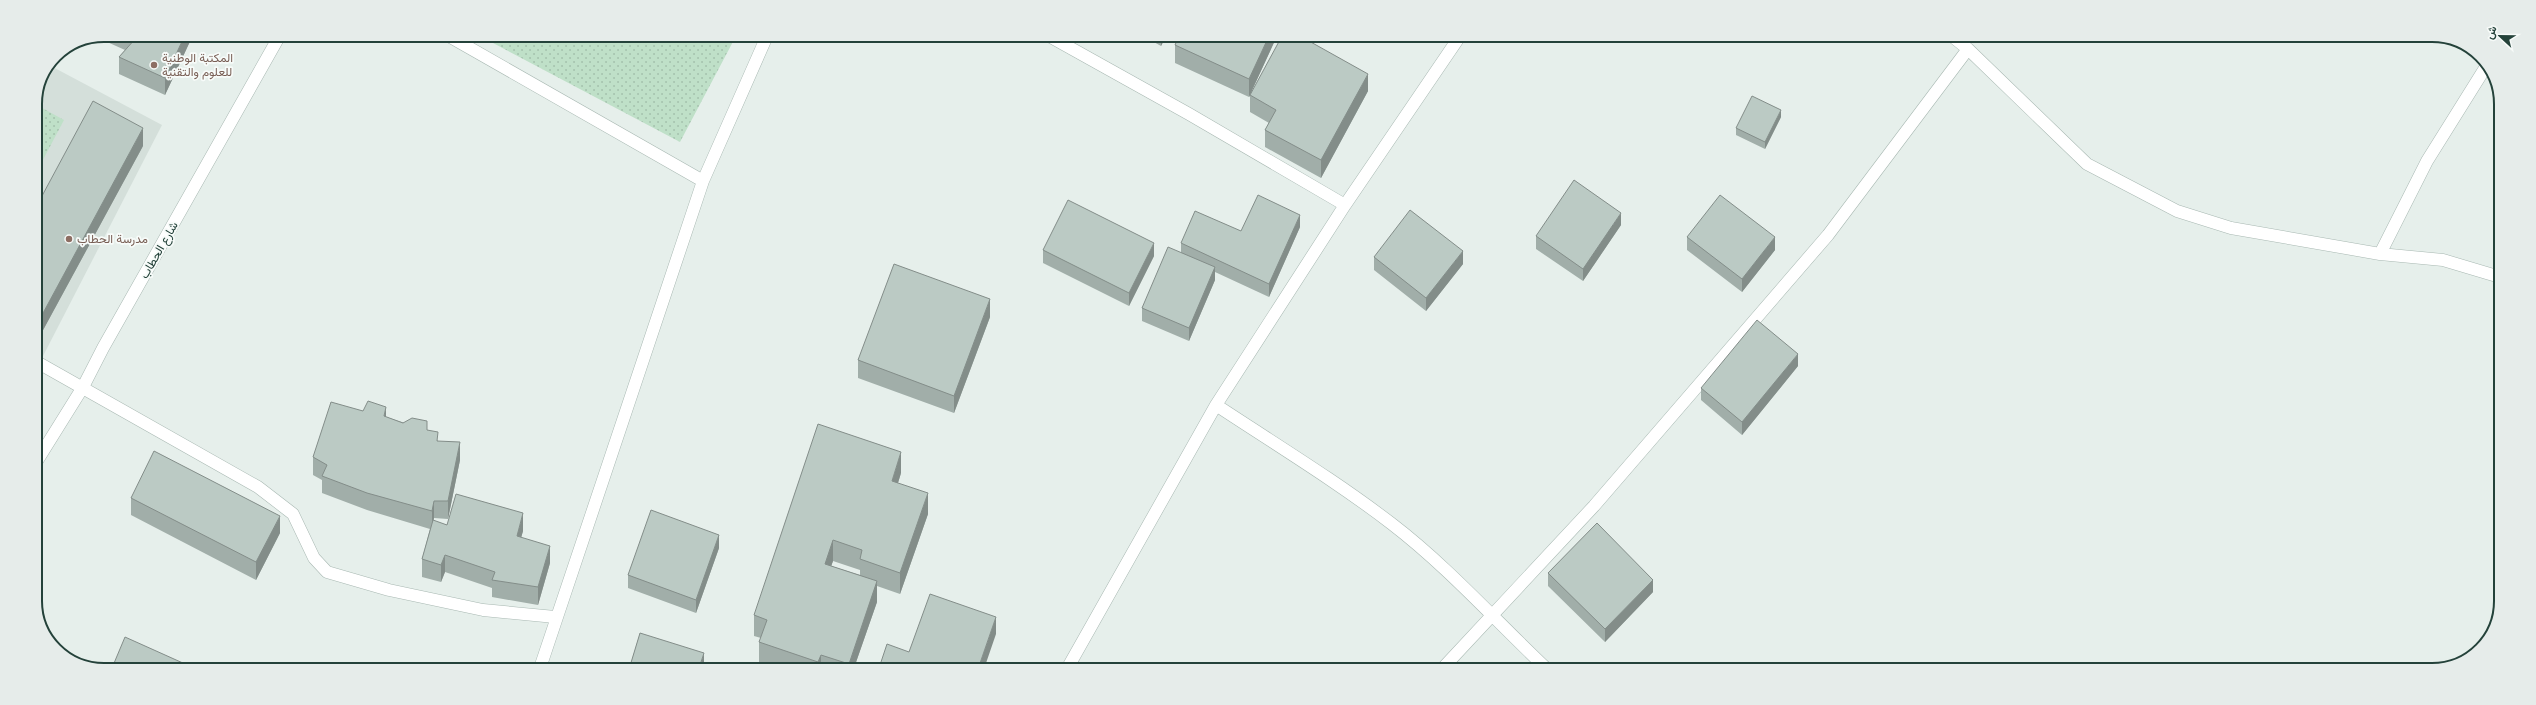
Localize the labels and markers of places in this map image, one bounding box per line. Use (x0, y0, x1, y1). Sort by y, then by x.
place label: المكتبة الوطنية للعلوم والتقنية (162, 51, 233, 80)
marker: المكتبة الوطنية للعلوم والتقنية (149, 60, 159, 70)
place label: مدرسة الحطاب (77, 232, 148, 247)
marker: مدرسة الحطاب (64, 234, 74, 244)

